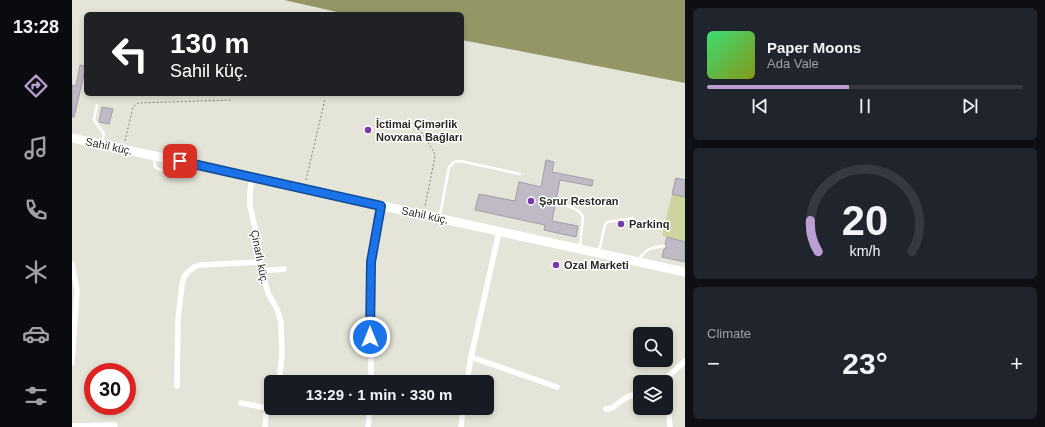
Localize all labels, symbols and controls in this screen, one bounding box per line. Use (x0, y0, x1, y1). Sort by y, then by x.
text: 13:28 (13, 17, 59, 37)
icon: left (104, 28, 156, 80)
text: 130 m (170, 28, 249, 59)
text: Paper Moons (767, 39, 861, 56)
text: Ada Vale (767, 56, 819, 71)
text: Sahil küç. (170, 61, 248, 81)
icon: directions (22, 72, 50, 100)
icon: previous (749, 95, 771, 117)
icon: pause (854, 95, 876, 117)
icon: next (959, 95, 981, 117)
place label: İctimai Çimərlik Novxana Bağları (376, 118, 462, 143)
marker: İctimai Çimərlik Novxana Bağları (363, 125, 373, 135)
icon: music (22, 134, 50, 162)
street label: Sahil küç. (84, 135, 134, 157)
pin (163, 144, 197, 178)
icon: arrive (169, 150, 191, 172)
place label: Şərur Restoran (539, 195, 619, 207)
icon: phone (22, 196, 50, 224)
marker: Şərur Restoran (526, 196, 536, 206)
text: 20 (842, 196, 888, 243)
street label: Sahil küç. (400, 204, 450, 226)
place label: Parkinq (629, 218, 669, 230)
marker: Parkinq (616, 219, 626, 229)
street label: Çinarlı küç. (249, 229, 271, 285)
text: km/h (850, 242, 881, 258)
icon: climate (22, 258, 50, 286)
place label: Ozal Marketi (564, 259, 629, 271)
marker: Ozal Marketi (551, 260, 561, 270)
position arrow (349, 316, 391, 358)
icon: car (22, 320, 50, 348)
text: Climate (707, 326, 751, 341)
map controls (633, 327, 673, 415)
button: search (633, 327, 673, 367)
text: 23° (842, 347, 888, 380)
text: − (707, 351, 720, 376)
text: + (1010, 351, 1023, 376)
speed limit sign: 30 (84, 363, 136, 415)
button: layers (633, 375, 673, 415)
icon: filters (22, 382, 50, 410)
text: 13:29 · 1 min · 330 m (306, 386, 452, 403)

